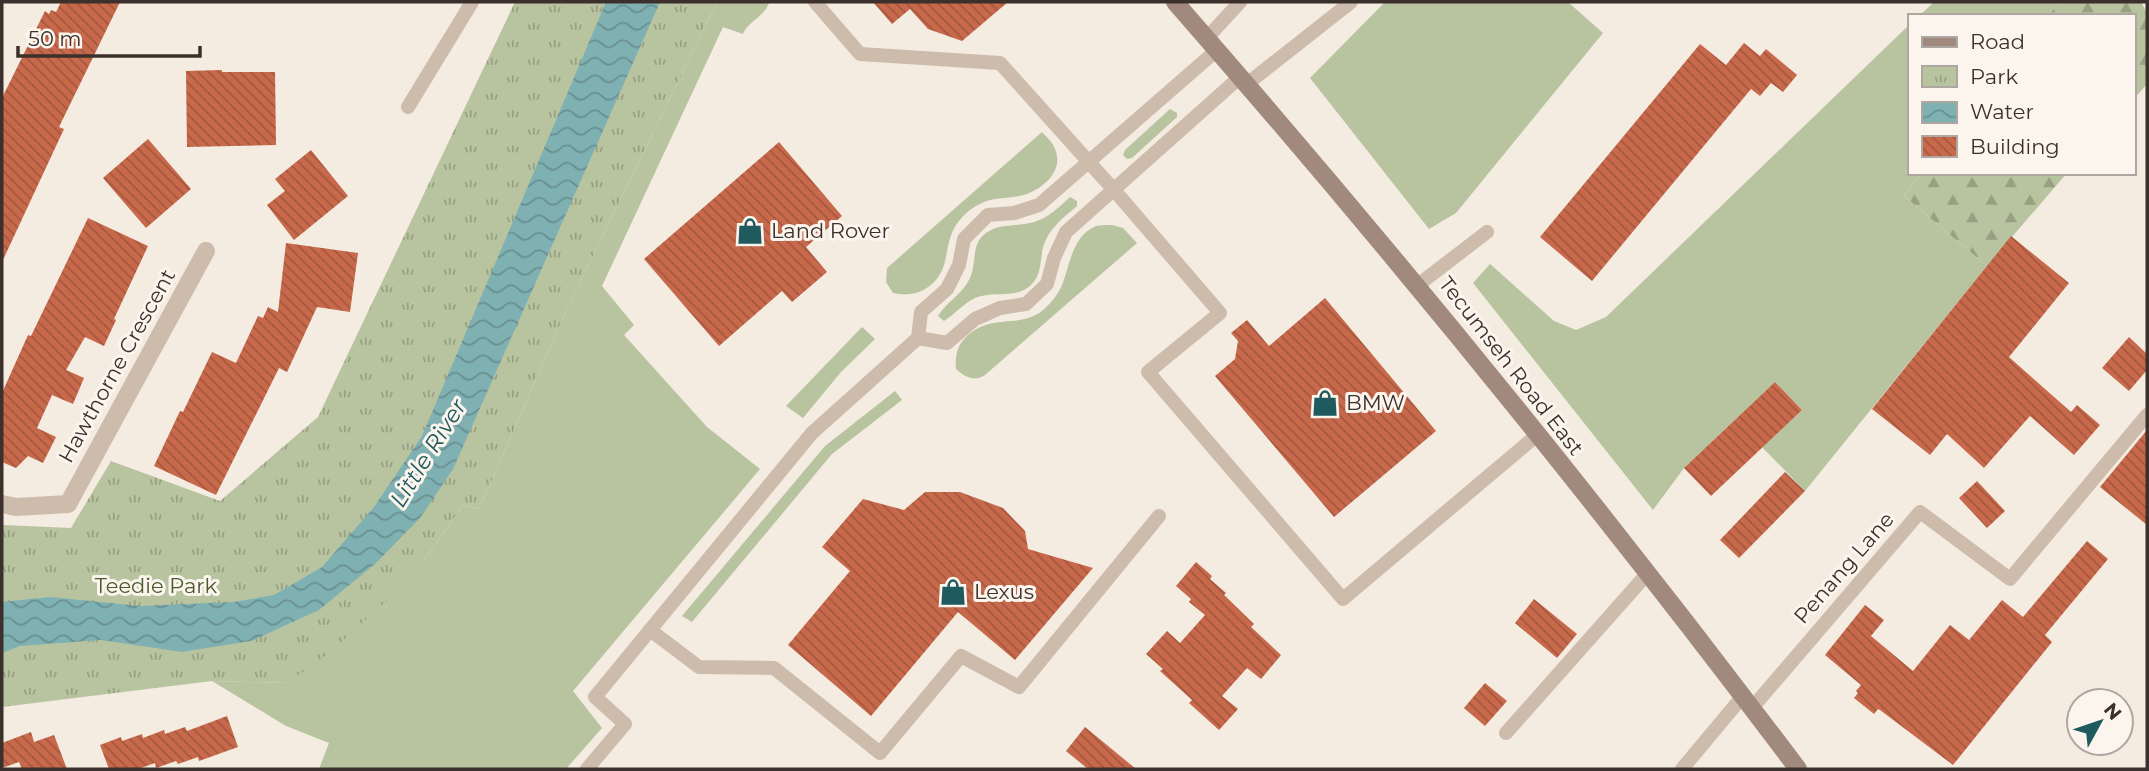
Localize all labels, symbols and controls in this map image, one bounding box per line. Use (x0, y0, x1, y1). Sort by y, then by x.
scale bar (18, 14, 200, 58)
legend (1908, 14, 2135, 175)
text: 50 m (28, 26, 82, 51)
text: Road (1970, 29, 2025, 54)
text: Park (1970, 64, 2018, 89)
text: Water (1970, 99, 2034, 124)
text: Building (1970, 134, 2060, 159)
shop icon: Land Rover (735, 216, 765, 246)
place label: Land Rover (771, 218, 890, 243)
street label: Hawthorne Crescent (53, 265, 180, 467)
street label: Tecumseh Road East (1434, 271, 1589, 460)
shop icon: BMW (1310, 388, 1340, 418)
place label: BMW (1346, 390, 1405, 415)
water label: Little River (384, 393, 473, 512)
street label: Penang Lane (1788, 507, 1899, 629)
park label: Teedie Park (95, 573, 218, 598)
shop icon: Lexus (938, 577, 968, 607)
place label: Lexus (974, 579, 1034, 604)
north arrow (2065, 687, 2135, 757)
text: N (2099, 698, 2126, 725)

